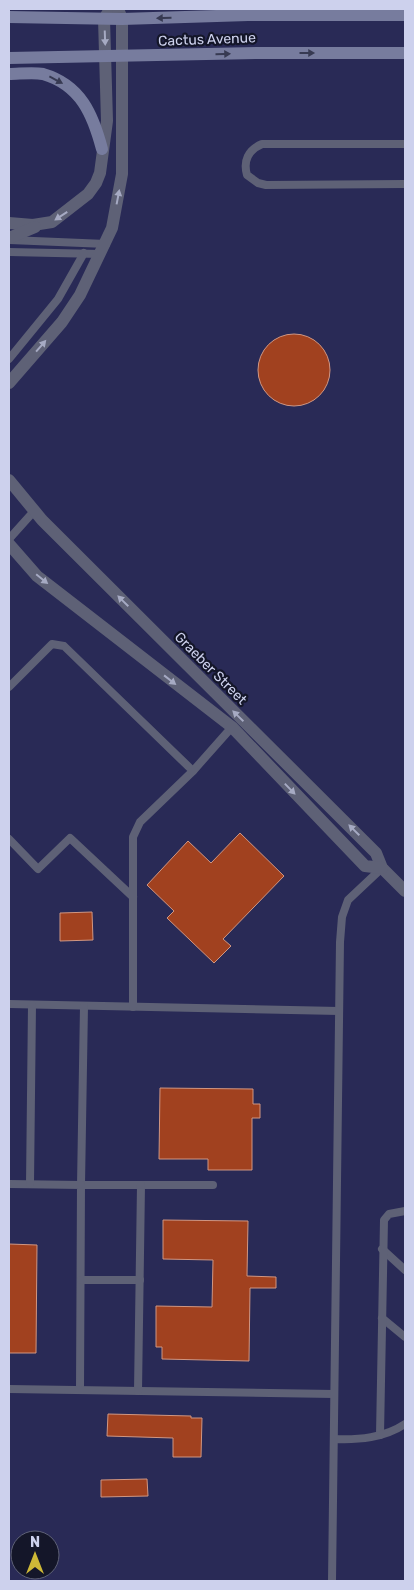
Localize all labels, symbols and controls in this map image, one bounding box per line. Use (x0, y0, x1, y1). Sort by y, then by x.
one-way arrow (156, 14, 172, 22)
street label: Cactus Avenue (158, 29, 256, 50)
one-way arrow (101, 31, 109, 47)
one-way arrow (300, 49, 316, 57)
one-way arrow (216, 50, 232, 58)
one-way arrow (49, 76, 63, 84)
one-way arrow (115, 189, 123, 205)
one-way arrow (54, 211, 67, 221)
one-way arrow (35, 340, 46, 353)
one-way arrow (36, 574, 49, 585)
one-way arrow (117, 595, 129, 607)
street label: Graeber Street (171, 629, 251, 708)
one-way arrow (163, 674, 176, 685)
one-way arrow (232, 710, 244, 722)
one-way arrow (284, 782, 296, 794)
one-way arrow (348, 824, 360, 836)
north arrow (10, 1530, 60, 1580)
text: N (30, 1534, 40, 1551)

